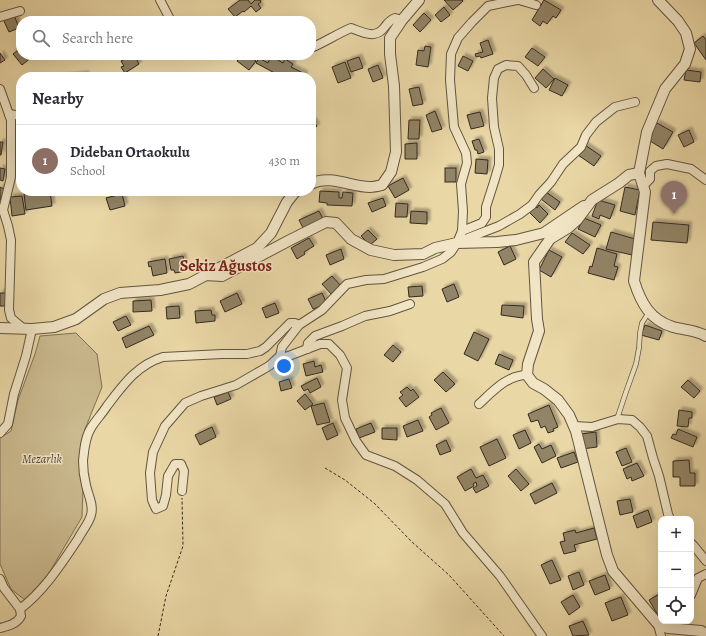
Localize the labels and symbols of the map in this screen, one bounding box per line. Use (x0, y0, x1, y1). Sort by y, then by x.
pin: 1 (661, 181, 687, 214)
district label: Sekiz Ağustos (180, 255, 272, 277)
your location (274, 356, 294, 376)
park label: Mezarlık (22, 451, 63, 467)

